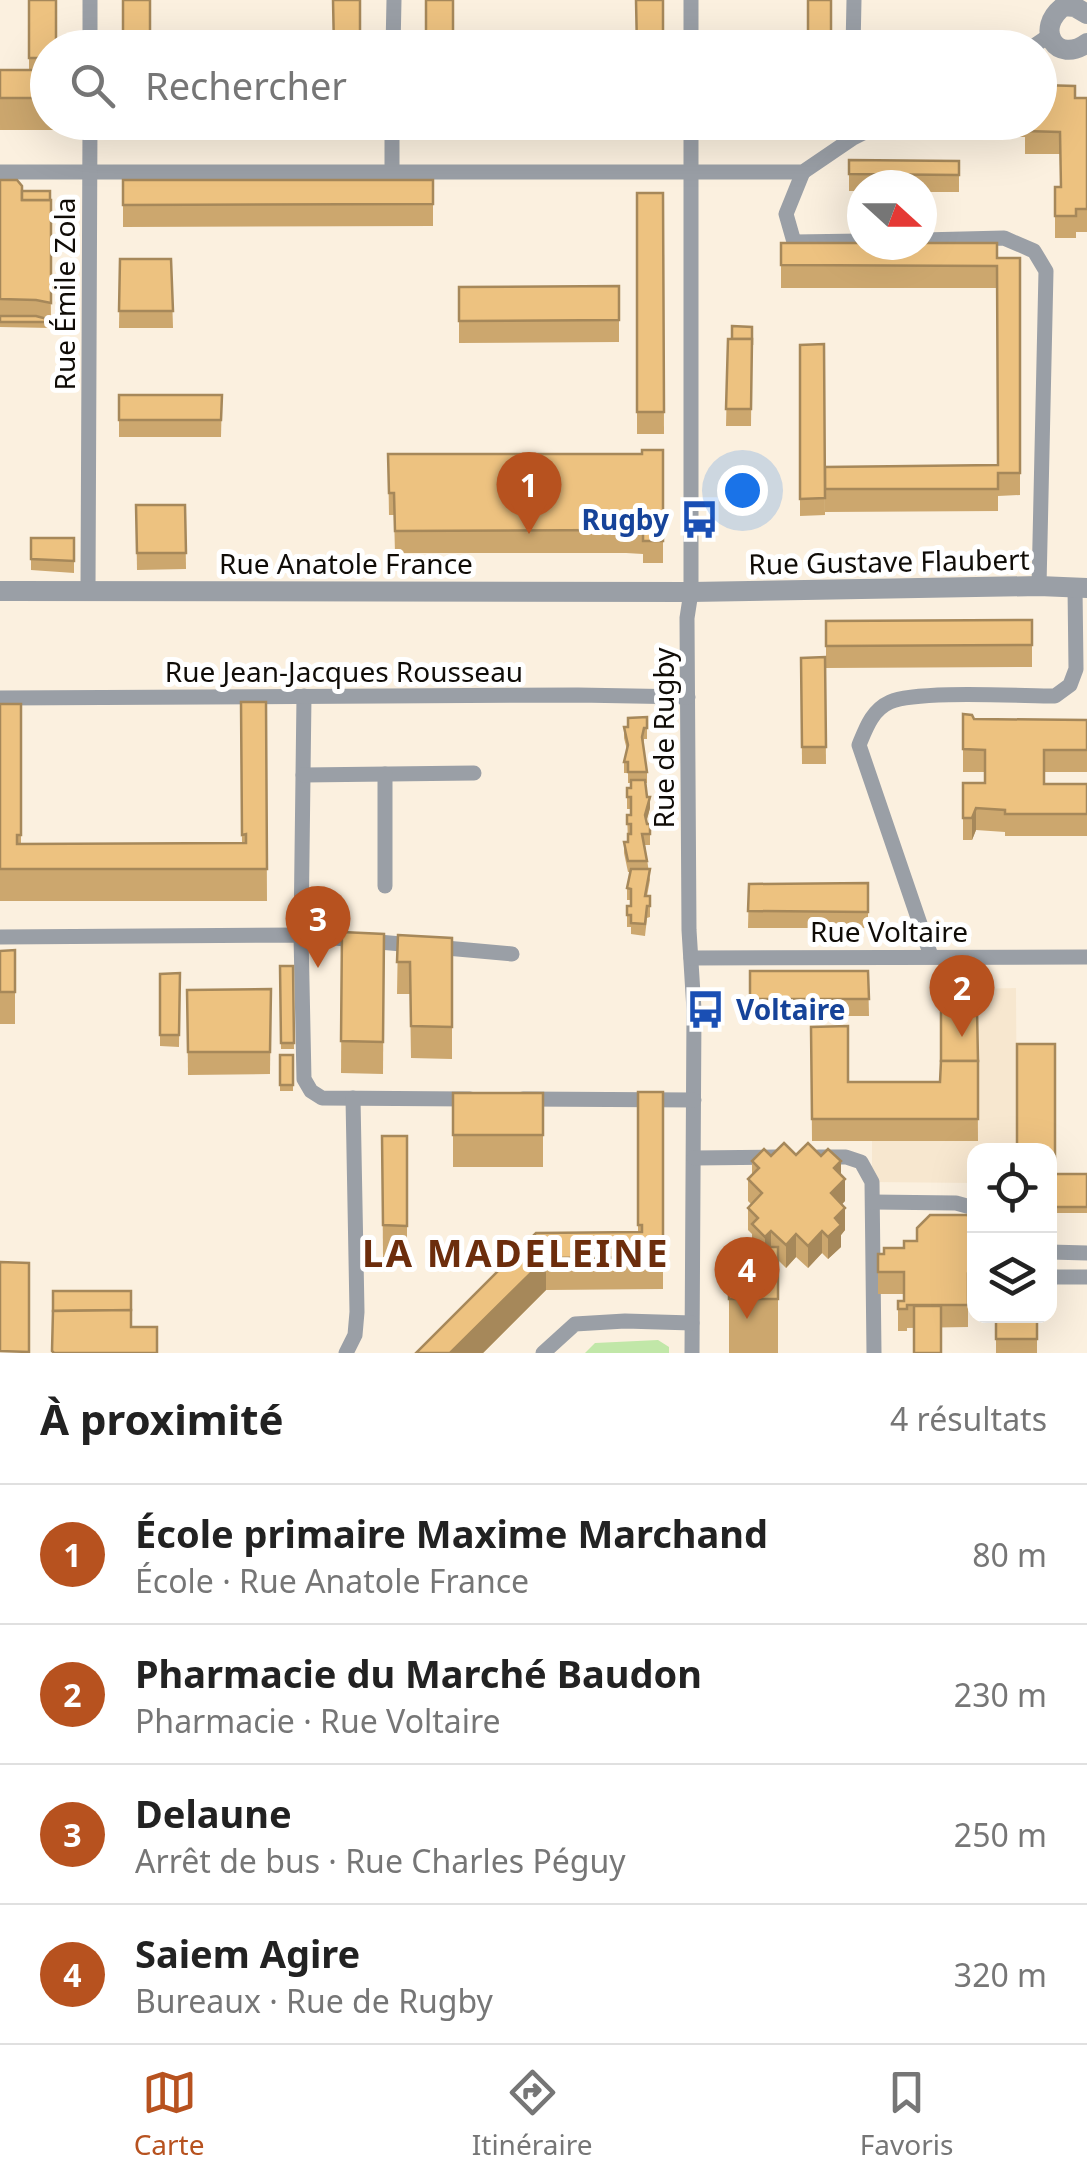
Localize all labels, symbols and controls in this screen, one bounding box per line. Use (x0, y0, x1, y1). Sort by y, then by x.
search box (30, 30, 1057, 140)
icon: search (65, 58, 120, 113)
text: Rechercher (145, 59, 347, 111)
north arrow (847, 170, 937, 260)
street label: Rue Émile Zola (45, 198, 83, 390)
pin: 1 (496, 452, 562, 534)
your location (717, 465, 768, 516)
bus stop icon: Rugby (678, 498, 720, 540)
place label: Rugby (582, 500, 669, 538)
street label: Rue Gustave Flaubert (748, 540, 1030, 582)
street label: Rue Anatole France (219, 544, 473, 582)
street label: Rue de Rugby (644, 647, 682, 828)
street label: Rue Jean-Jacques Rousseau (165, 652, 523, 690)
pin: 3 (286, 886, 350, 968)
street label: Rue Voltaire (810, 912, 968, 950)
pin: 2 (930, 954, 994, 1037)
bus stop icon: Voltaire (685, 988, 727, 1030)
place label: Voltaire (736, 990, 845, 1028)
map controls (967, 1143, 1057, 1323)
button: locate (967, 1143, 1057, 1233)
district label: LA MADELEINE (362, 1226, 670, 1278)
button: layers (967, 1233, 1057, 1323)
pin: 4 (714, 1236, 780, 1319)
text: À proximité (40, 1390, 284, 1447)
text: 4 résultats (890, 1397, 1047, 1440)
text: École primaire Maxime Marchand (135, 1507, 768, 1559)
text: 1 (63, 1533, 82, 1576)
text: 80 m (972, 1533, 1047, 1576)
text: École · Rue Anatole France (135, 1559, 529, 1602)
text: Pharmacie du Marché Baudon (135, 1647, 702, 1699)
text: 2 (63, 1673, 82, 1716)
text: 230 m (954, 1673, 1047, 1716)
text: Pharmacie · Rue Voltaire (135, 1699, 501, 1742)
text: Delaune (135, 1787, 292, 1839)
text: 3 (63, 1813, 82, 1856)
text: 250 m (954, 1813, 1047, 1856)
text: Arrêt de bus · Rue Charles Péguy (135, 1839, 626, 1882)
text: Saiem Agire (135, 1927, 360, 1979)
text: 4 (63, 1953, 82, 1996)
text: 320 m (954, 1953, 1047, 1996)
text: Bureaux · Rue de Rugby (135, 1979, 493, 2022)
tab: Carte (134, 2065, 205, 2163)
tab: Itinéraire (472, 2065, 592, 2163)
tab: Favoris (860, 2065, 953, 2163)

